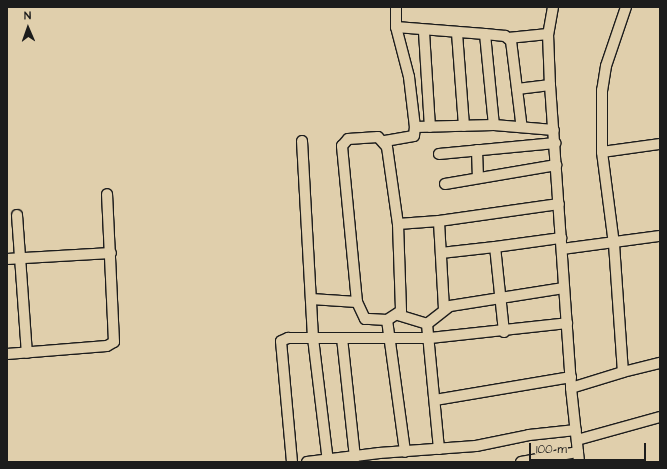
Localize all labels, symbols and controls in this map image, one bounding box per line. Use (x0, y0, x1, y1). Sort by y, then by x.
north arrow (8, 8, 48, 48)
text: N (24, 8, 31, 23)
scale bar (531, 435, 648, 461)
text: 100 m (536, 441, 567, 458)

